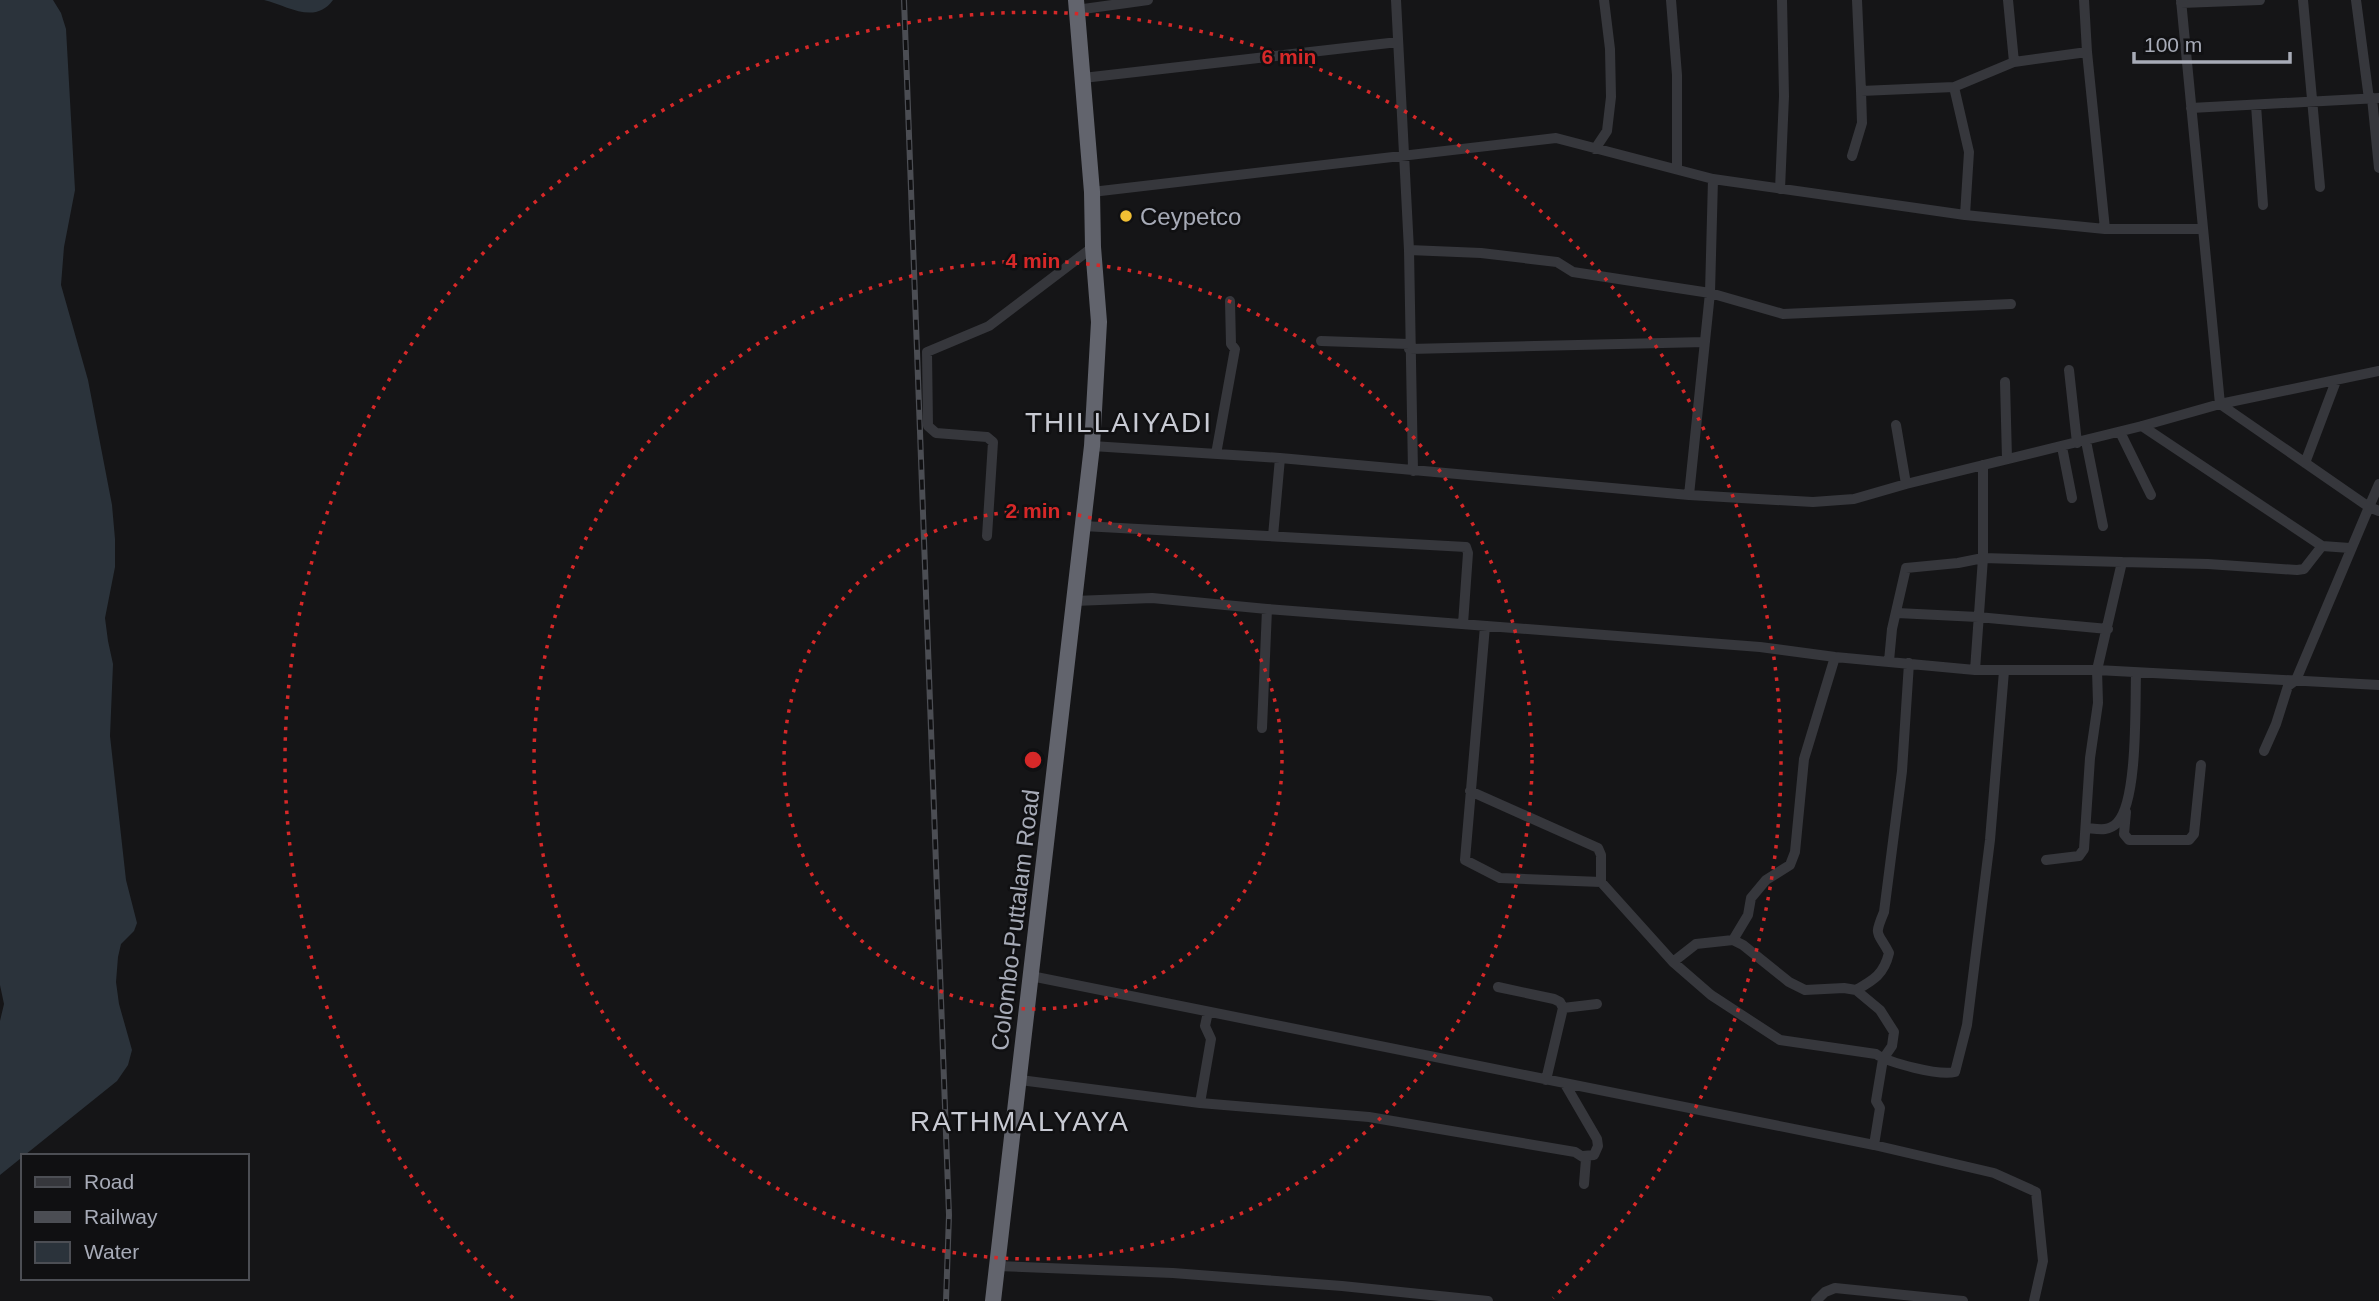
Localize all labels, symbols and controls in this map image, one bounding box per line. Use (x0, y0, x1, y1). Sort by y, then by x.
scale bar (2134, 21, 2290, 65)
text: 100 m (2144, 33, 2202, 56)
text: 6 min (1262, 45, 1316, 68)
place label: Ceypetco (1140, 203, 1241, 230)
marker: Ceypetco (1118, 208, 1134, 224)
text: 4 min (1006, 249, 1060, 272)
district label: THILLAIYADI (1025, 407, 1213, 438)
text: 2 min (1006, 499, 1060, 522)
centre of rings (1021, 748, 1045, 772)
street label: Colombo-Puttalam Road (986, 788, 1044, 1052)
district label: RATHMALYAYA (910, 1106, 1130, 1137)
legend (21, 1154, 248, 1280)
text: Road (84, 1170, 134, 1193)
text: Railway (84, 1205, 158, 1228)
text: Water (84, 1240, 139, 1263)

